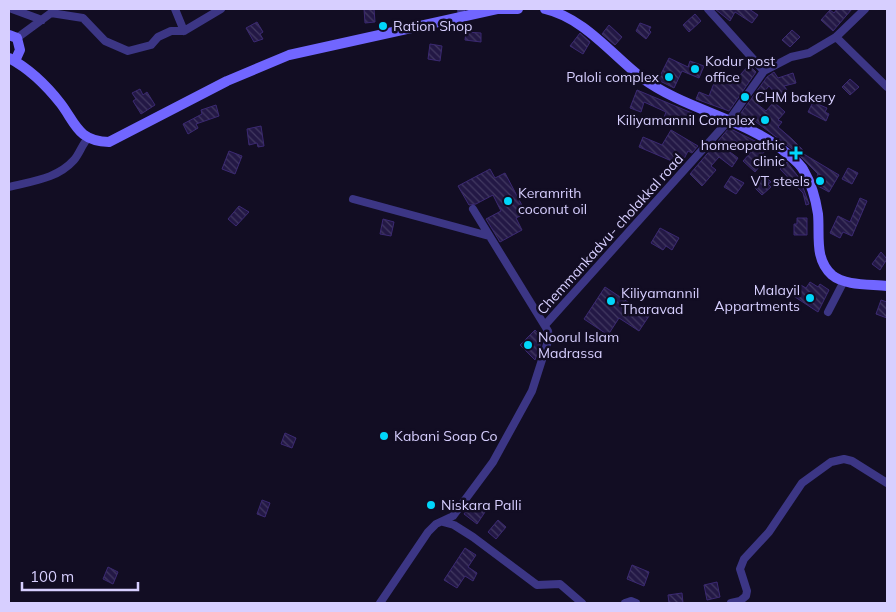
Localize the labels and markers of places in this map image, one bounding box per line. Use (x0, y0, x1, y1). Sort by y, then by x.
place label: Ration Shop (393, 17, 472, 35)
marker: Ration Shop (377, 20, 389, 32)
place label: Kodur post office (705, 52, 775, 86)
marker: Kodur post office (689, 63, 701, 75)
place label: Paloli complex (566, 68, 660, 86)
marker: Paloli complex (663, 71, 675, 83)
place label: CHM bakery (755, 88, 836, 106)
marker: CHM bakery (739, 91, 751, 103)
place label: Kiliyamannil Complex (617, 111, 756, 129)
marker: Kiliyamannil Complex (759, 114, 771, 126)
place label: homeopathic clinic (701, 136, 785, 170)
marker: homeopathic clinic (789, 146, 803, 160)
place label: VT steels (751, 172, 810, 190)
marker: VT steels (814, 175, 826, 187)
place label: Keramrith coconut oil (518, 184, 587, 218)
marker: Keramrith coconut oil (502, 195, 514, 207)
place label: Malayil Appartments (714, 281, 800, 315)
place label: Kiliyamannil Tharavad (621, 284, 699, 318)
marker: Malayil Appartments (804, 292, 816, 304)
marker: Kiliyamannil Tharavad (605, 295, 617, 307)
place label: Noorul Islam Madrassa (538, 328, 619, 362)
marker: Noorul Islam Madrassa (522, 339, 534, 351)
place label: Kabani Soap Co (394, 427, 498, 445)
marker: Kabani Soap Co (378, 430, 390, 442)
place label: Niskara Palli (441, 496, 522, 514)
marker: Niskara Palli (425, 499, 437, 511)

